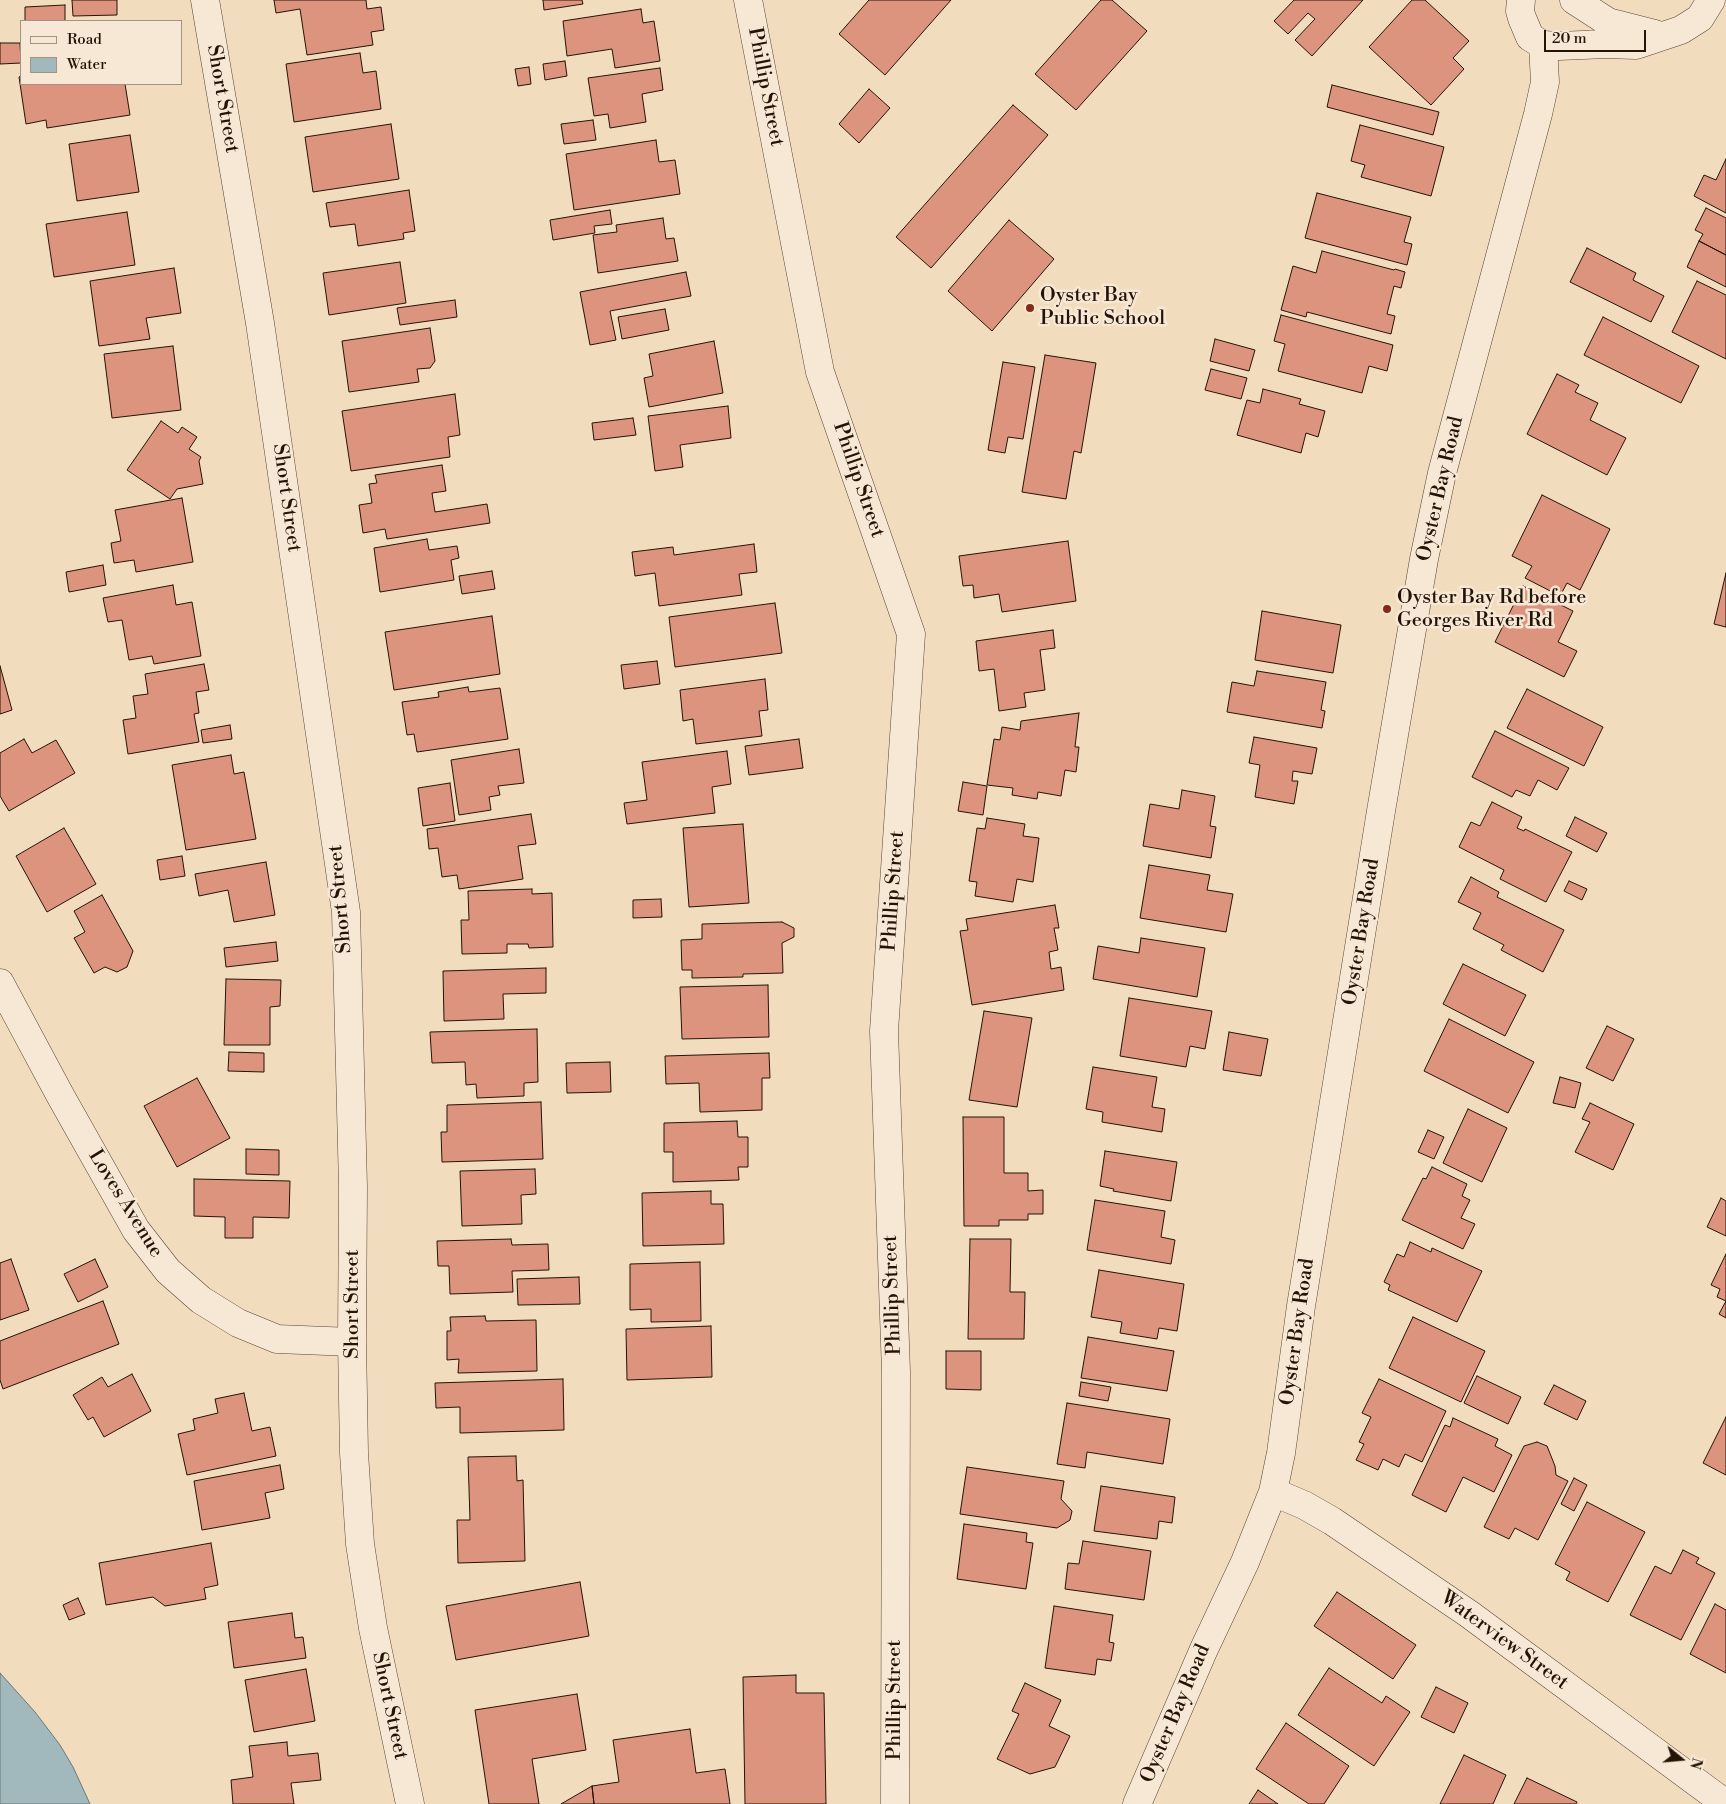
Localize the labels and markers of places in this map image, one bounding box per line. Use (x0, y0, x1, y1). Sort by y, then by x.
place label: Oyster Bay Public School (1040, 284, 1165, 331)
marker: Oyster Bay Public School (1024, 302, 1036, 314)
place label: Oyster Bay Rd before Georges River Rd (1397, 586, 1586, 633)
marker: Oyster Bay Rd before Georges River Rd (1381, 603, 1393, 615)

